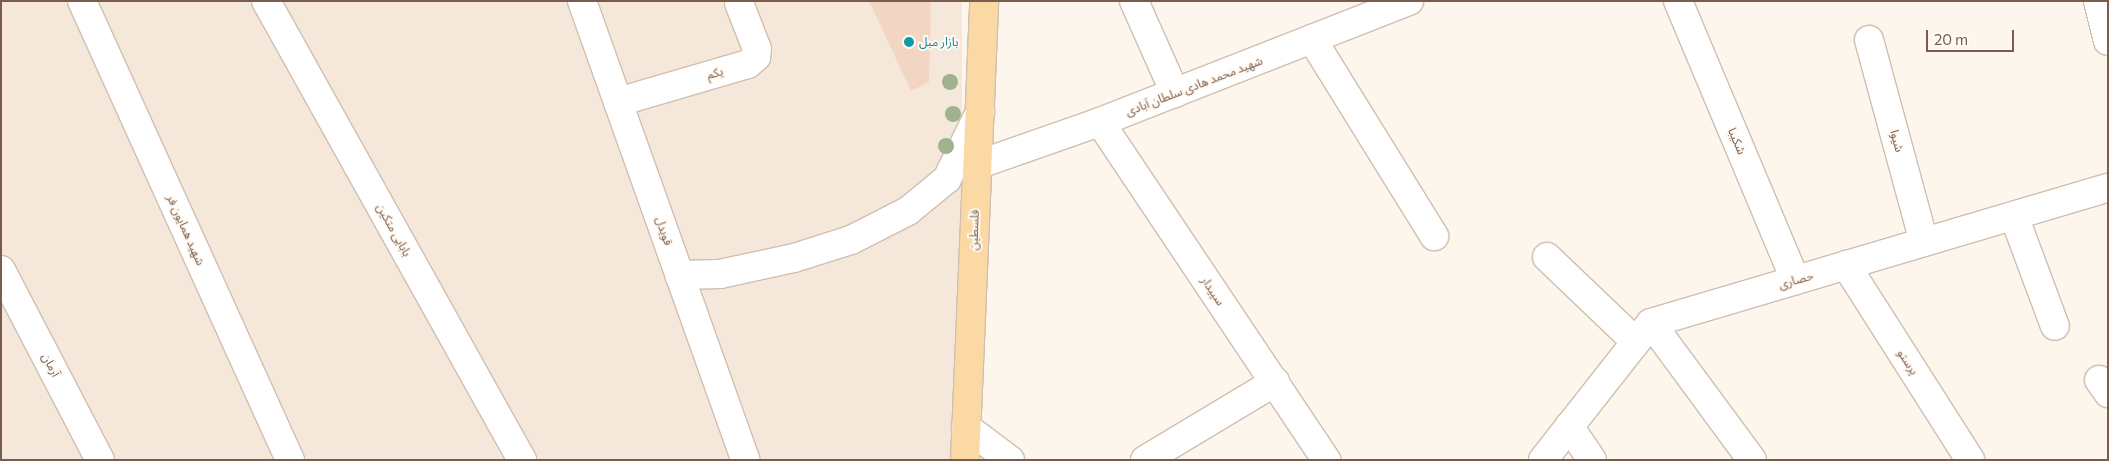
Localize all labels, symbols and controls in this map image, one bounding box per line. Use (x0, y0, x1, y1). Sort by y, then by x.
scale bar (1929, 20, 2016, 52)
text: 20 m (1934, 30, 1968, 48)
place label: بازار مبل (919, 35, 959, 49)
marker: بازار مبل (903, 36, 915, 48)
street label: شهید محمد هادی سلطان آبادی (1123, 53, 1265, 119)
street label: یکم (705, 64, 725, 82)
street label: شکیبا (1725, 125, 1749, 157)
street label: شیوا (1887, 128, 1907, 154)
street label: شهید همایون فر (164, 192, 208, 268)
street label: بابایی متکین (374, 201, 414, 259)
street label: فلسطین (966, 209, 982, 251)
street label: قویدل (652, 215, 676, 247)
street label: حصاری (1777, 268, 1815, 292)
street label: سپیدار (1198, 274, 1228, 308)
street label: پرستو (1894, 347, 1922, 377)
street label: آرمان (39, 351, 63, 379)

